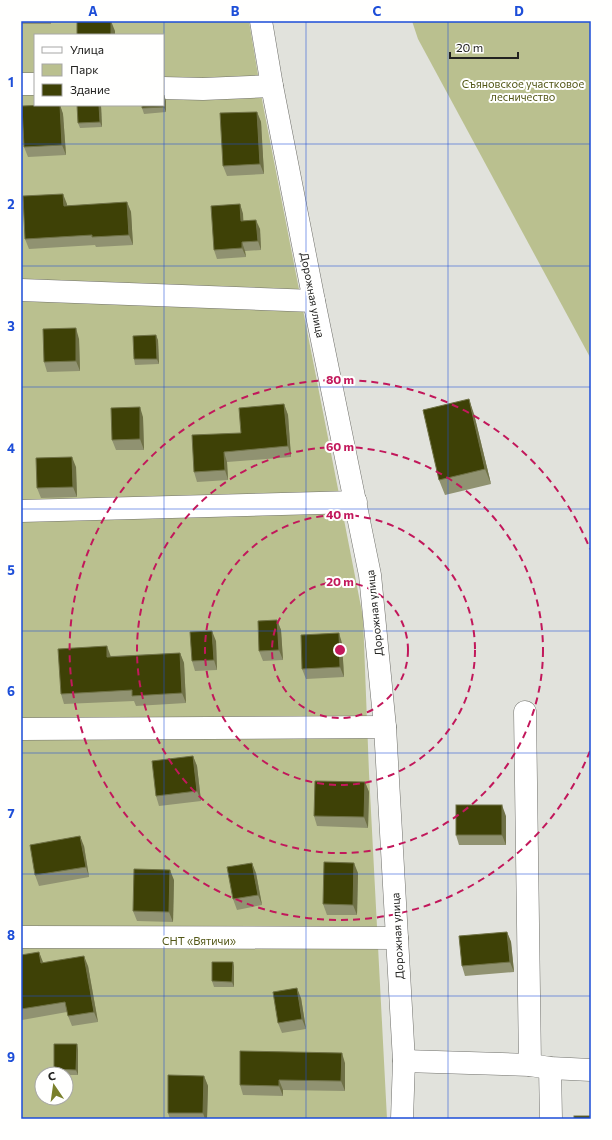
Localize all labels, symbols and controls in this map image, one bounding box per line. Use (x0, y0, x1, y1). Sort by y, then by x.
text: A (88, 3, 98, 19)
text: B (231, 3, 240, 19)
text: C (373, 3, 382, 19)
text: D (514, 3, 524, 19)
legend (34, 34, 164, 106)
scale bar (450, 34, 518, 60)
text: 20 m (456, 40, 483, 54)
text: Улица (70, 42, 104, 56)
text: Парк (70, 62, 99, 76)
text: 1 (8, 74, 14, 90)
park label: Съяновское участковое лесничество (462, 77, 584, 103)
text: Здание (70, 82, 110, 96)
text: 2 (7, 196, 15, 212)
street label: Дорожная улица (298, 251, 328, 339)
text: 3 (7, 318, 15, 334)
text: 80 m (326, 372, 354, 386)
text: 60 m (326, 439, 354, 453)
text: 4 (7, 440, 15, 456)
text: 40 m (326, 507, 354, 521)
text: 5 (7, 562, 15, 578)
street label: Дорожная улица (363, 569, 385, 657)
text: 20 m (326, 574, 354, 588)
centre of rings (333, 643, 347, 657)
text: 6 (7, 683, 15, 699)
text: 7 (7, 805, 15, 821)
street label: Дорожная улица (388, 892, 406, 980)
text: 8 (7, 927, 15, 943)
park label: СНТ «Вятичи» (162, 934, 236, 947)
text: 9 (7, 1049, 15, 1065)
north arrow (34, 1066, 74, 1106)
text: С (47, 1068, 57, 1083)

